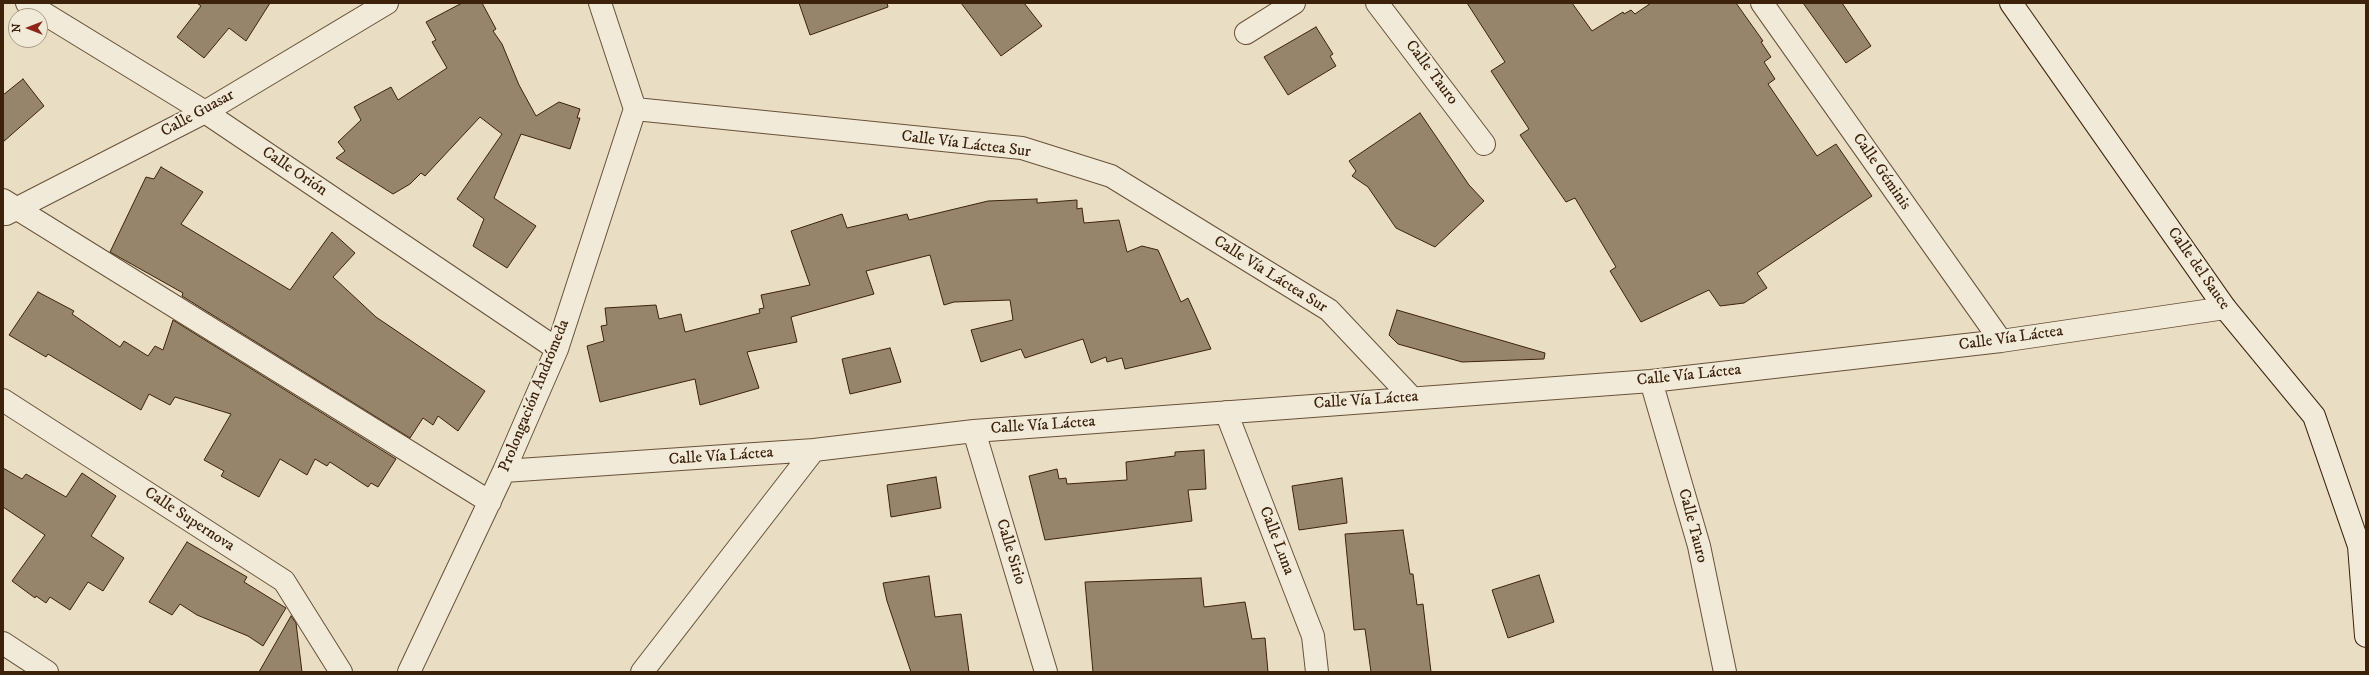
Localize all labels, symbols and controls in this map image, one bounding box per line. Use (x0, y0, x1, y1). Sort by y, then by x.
north arrow (8, 8, 48, 48)
text: N (10, 23, 24, 33)
street label: Calle Tauro (1400, 37, 1462, 109)
street label: Calle Guasar (158, 86, 238, 142)
street label: Calle Vía Láctea Sur (900, 128, 1032, 162)
street label: Calle Géminis (1848, 130, 1914, 214)
street label: Calle Orión (258, 143, 330, 201)
street label: Calle del Sauce (2163, 224, 2233, 314)
street label: Calle Vía Láctea Sur (1210, 232, 1330, 318)
street label: Prolongación Andrómeda (496, 317, 574, 475)
street label: Calle Vía Láctea (1958, 322, 2064, 356)
street label: Calle Vía Láctea (1636, 361, 1742, 391)
street label: Calle Vía Láctea (1313, 388, 1419, 414)
street label: Calle Vía Láctea (990, 413, 1096, 439)
street label: Calle Vía Láctea (668, 444, 774, 470)
street label: Calle Supernova (140, 484, 238, 556)
street label: Calle Tauro (1673, 487, 1711, 565)
street label: Calle Luna (1254, 504, 1298, 578)
street label: Calle Sirio (991, 517, 1029, 587)

